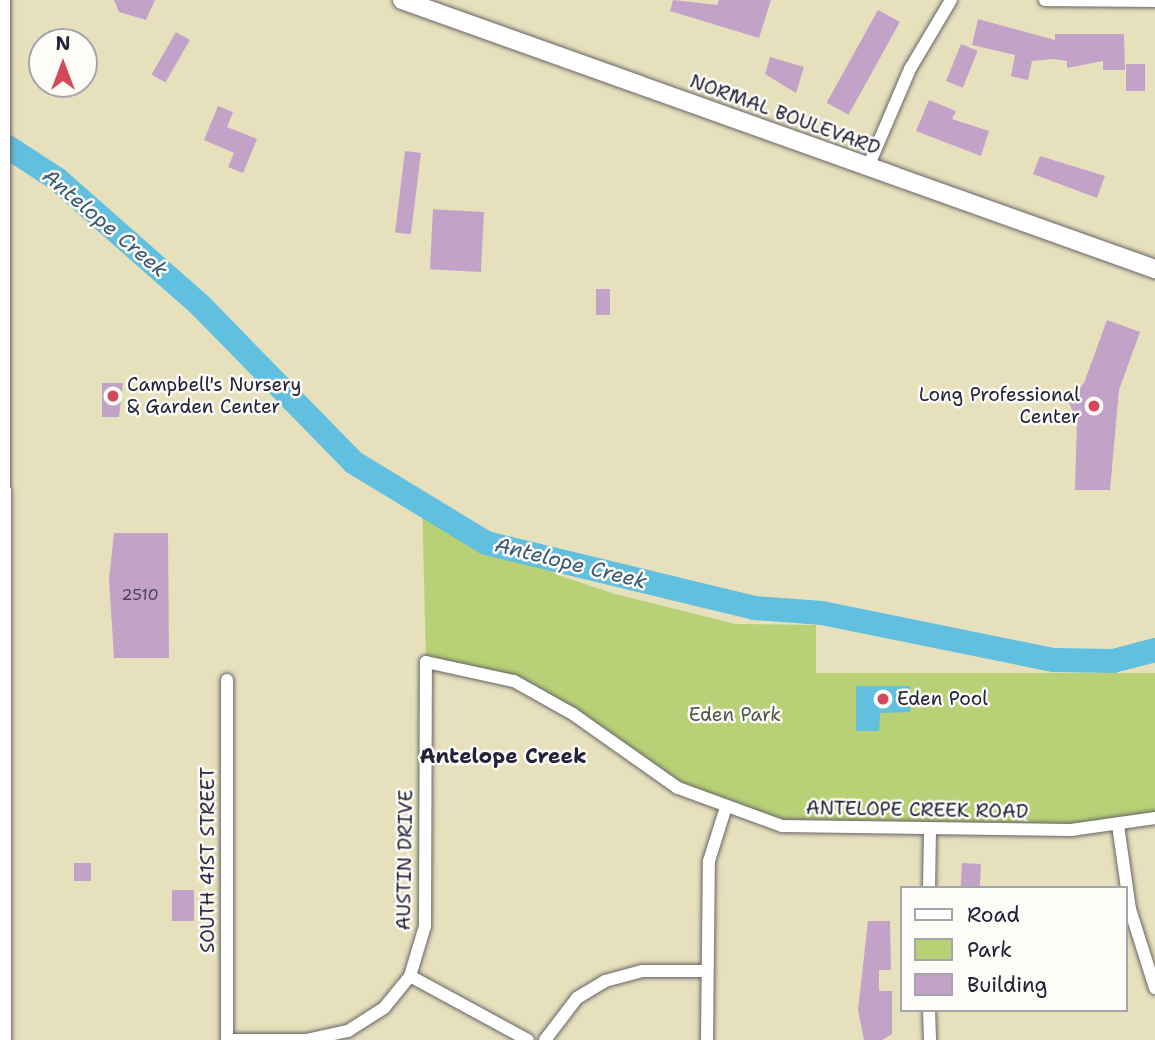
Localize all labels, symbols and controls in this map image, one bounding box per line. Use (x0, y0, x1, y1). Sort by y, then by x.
north arrow (28, 28, 98, 98)
text: N (55, 31, 71, 56)
street label: NORMAL BOULEVARD (687, 70, 883, 160)
water label: Antelope Creek (37, 163, 173, 283)
place label: Campbell's Nursery & Garden Center (127, 374, 301, 418)
place label: Long Professional Center (919, 384, 1080, 428)
marker: Campbell's Nursery & Garden Center (105, 388, 121, 404)
marker: Long Professional Center (1086, 398, 1102, 414)
water label: Antelope Creek (492, 532, 650, 594)
house number: 2510 (121, 585, 159, 605)
place label: Eden Pool (897, 688, 988, 710)
marker: Eden Pool (875, 691, 891, 707)
park label: Eden Park (689, 704, 781, 726)
district label: Antelope Creek (419, 743, 587, 769)
street label: SOUTH 41ST STREET (197, 767, 219, 953)
street label: AUSTIN DRIVE (392, 789, 418, 931)
street label: ANTELOPE CREEK ROAD (806, 797, 1028, 823)
legend (900, 886, 1127, 1012)
text: Road (967, 901, 1020, 929)
text: Park (967, 936, 1012, 964)
text: Building (967, 971, 1047, 999)

